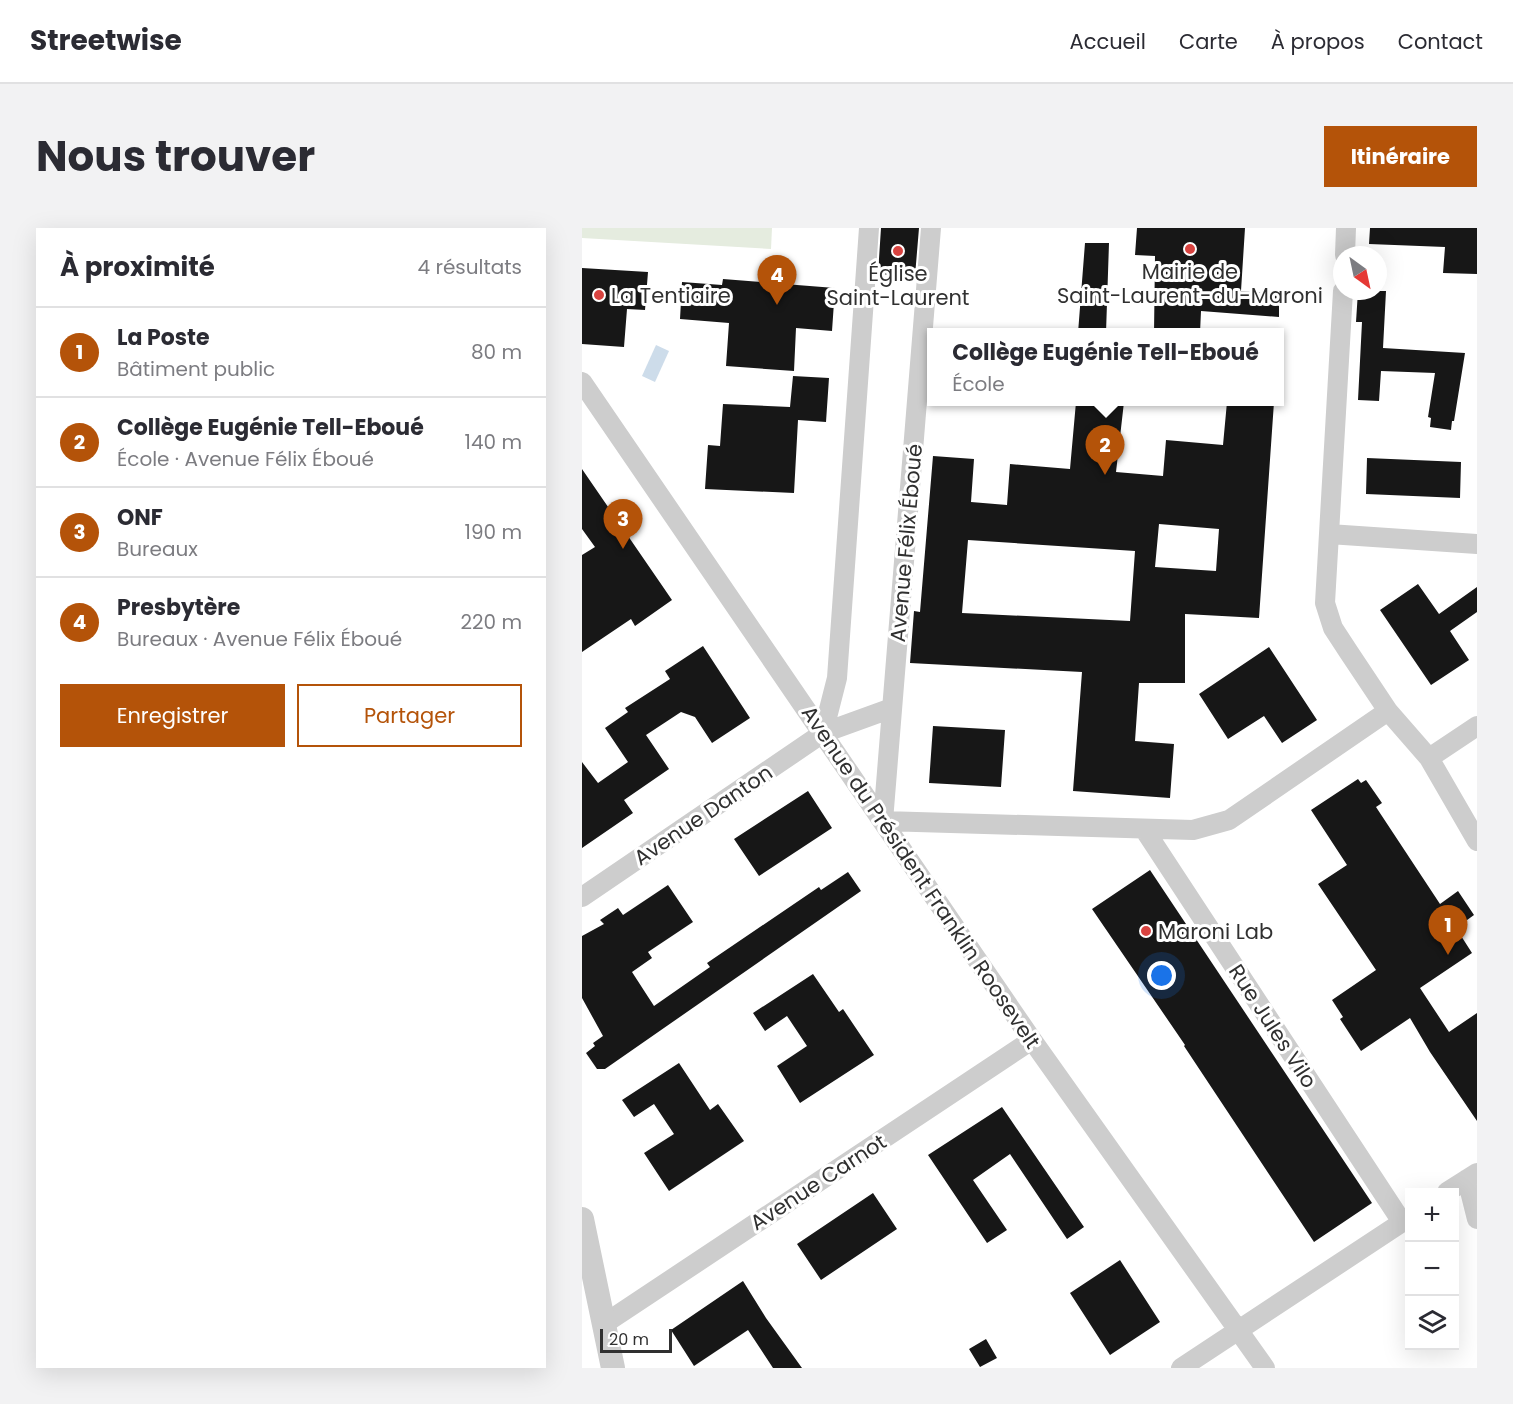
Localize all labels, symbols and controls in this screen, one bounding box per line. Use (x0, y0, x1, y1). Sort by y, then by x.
text: Streetwise (30, 21, 182, 60)
text: Accueil (1069, 27, 1146, 56)
text: Carte (1179, 27, 1238, 56)
text: À propos (1271, 27, 1365, 56)
text: Contact (1398, 27, 1483, 56)
button: Itinéraire (1324, 126, 1477, 187)
text: Nous trouver (36, 127, 315, 186)
marker: Mairie de Saint-Laurent-du-Maroni (1183, 242, 1197, 256)
marker: Église Saint-Laurent (891, 244, 905, 258)
north arrow (1333, 246, 1387, 300)
text: À proximité (60, 249, 215, 285)
text: 4 résultats (418, 253, 522, 281)
pin: 4 (758, 256, 796, 305)
place label: Mairie de Saint-Laurent-du-Maroni (1057, 257, 1323, 310)
place label: Église Saint-Laurent (827, 259, 970, 312)
place label: La Tentiaire (611, 281, 731, 310)
marker: La Tentiaire (592, 288, 606, 302)
text: La Poste (117, 322, 210, 353)
popup (927, 328, 1284, 406)
text: Collège Eugénie Tell-Eboué (952, 337, 1259, 368)
text: 1 (76, 338, 83, 366)
text: 80 m (471, 338, 522, 366)
text: Bâtiment public (117, 355, 275, 383)
text: École (952, 370, 1005, 398)
text: Collège Eugénie Tell-Eboué (117, 412, 424, 443)
pin: 2 (1086, 426, 1124, 475)
text: 2 (74, 428, 85, 456)
text: 140 m (465, 428, 522, 456)
street label: Avenue Félix Éboué (883, 443, 929, 643)
text: École · Avenue Félix Éboué (117, 445, 374, 473)
pin: 3 (604, 500, 642, 549)
text: ONF (117, 502, 163, 533)
text: 3 (73, 518, 86, 546)
text: 190 m (465, 518, 522, 546)
text: Bureaux (117, 535, 198, 563)
text: Presbytère (117, 592, 240, 623)
text: 4 (73, 608, 86, 636)
text: 220 m (461, 608, 522, 636)
text: Bureaux · Avenue Félix Éboué (117, 625, 402, 653)
button: Enregistrer (60, 684, 285, 747)
button: Partager (297, 684, 522, 747)
street label: Avenue du Président Franklin Roosevelt (795, 700, 1047, 1054)
street label: Avenue Danton (628, 758, 778, 872)
pin: 1 (1428, 906, 1468, 955)
place label: Maroni Lab (1158, 917, 1273, 946)
marker: Maroni Lab (1139, 924, 1153, 938)
street label: Rue Jules Vilo (1222, 958, 1324, 1094)
your location (1147, 961, 1176, 990)
street label: Avenue Carnot (744, 1127, 892, 1237)
map controls (1405, 1188, 1459, 1350)
button: + (1405, 1188, 1459, 1242)
button: − (1405, 1242, 1459, 1296)
button: layers (1405, 1296, 1459, 1350)
scale bar (600, 1326, 672, 1354)
text: 20 m (609, 1328, 649, 1351)

